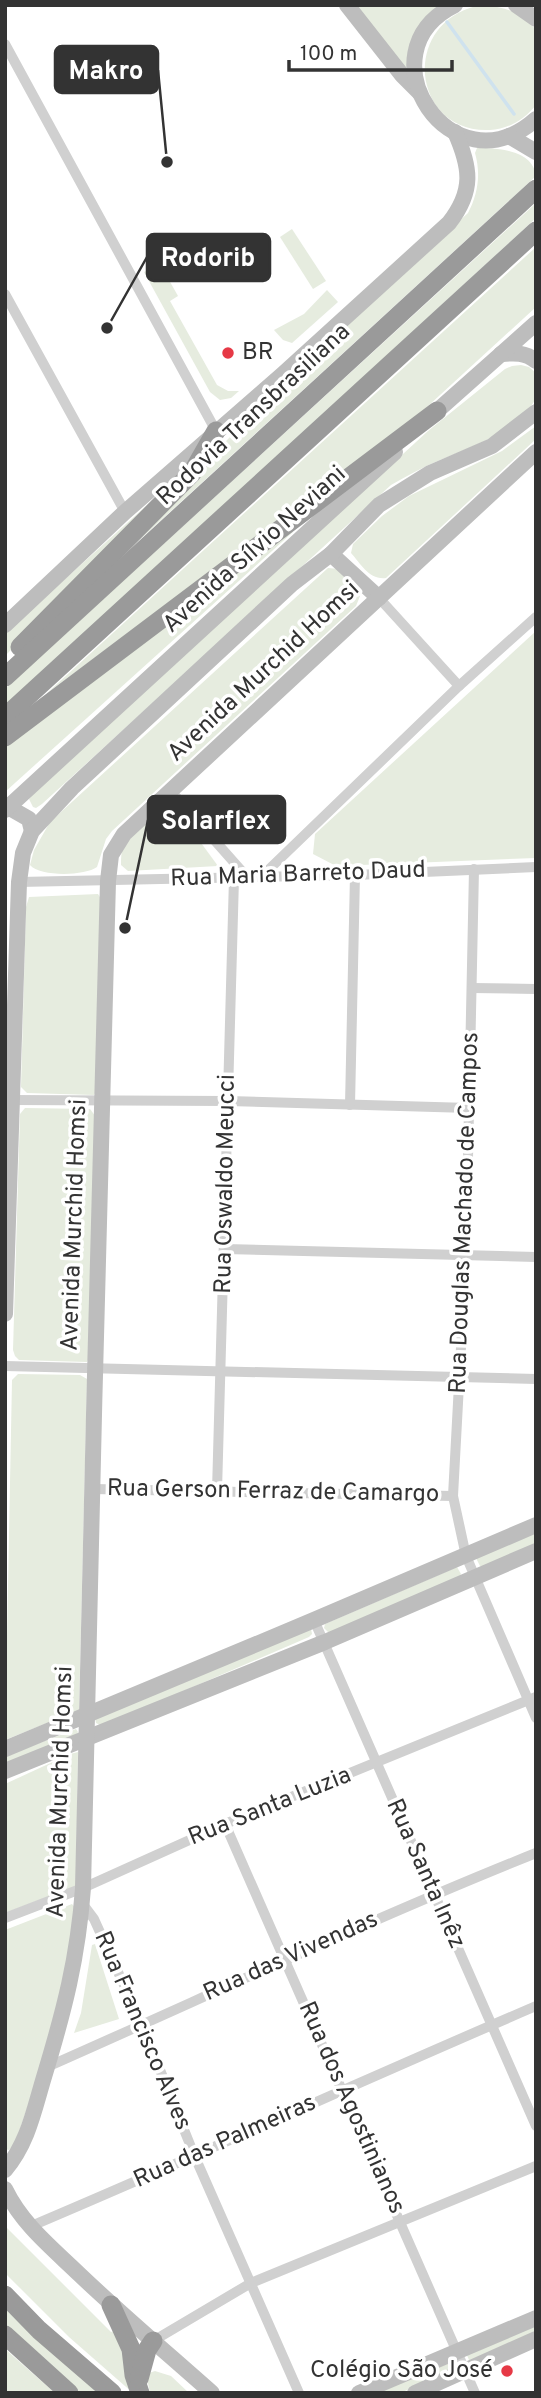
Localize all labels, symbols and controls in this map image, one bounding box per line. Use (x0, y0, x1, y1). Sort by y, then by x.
scale bar (289, 28, 452, 72)
text: 100 m (300, 41, 357, 68)
callout: Makro (55, 46, 158, 93)
text: Makro (68, 56, 144, 89)
callout: Rodorib (147, 234, 270, 281)
text: Rodorib (161, 243, 255, 276)
street label: Rodovia Transbrasiliana (151, 317, 357, 513)
place label: BR (242, 338, 274, 368)
marker: BR (220, 345, 236, 361)
street label: Avenida Sílvio Neviani (157, 460, 353, 640)
street label: Avenida Murchid Homsi (162, 575, 366, 769)
callout: Solarflex (148, 796, 285, 843)
text: Solarflex (161, 806, 271, 839)
street label: Rua Maria Barreto Daud (170, 856, 426, 894)
street label: Rua Douglas Machado de Campos (444, 1032, 486, 1394)
street label: Rua Oswaldo Meucci (209, 1074, 243, 1294)
street label: Avenida Murchid Homsi (56, 1099, 94, 1351)
street label: Rua Gerson Ferraz de Camargo (107, 1474, 439, 1510)
street label: Avenida Murchid Homsi (42, 1666, 80, 1918)
street label: Rua Santa Luzia (184, 1761, 356, 1853)
street label: Rua Santa Inêz (379, 1794, 471, 1954)
street label: Rua das Vivendas (199, 1905, 383, 2009)
street label: Rua Francisco Alves (87, 1927, 197, 2135)
street label: Rua dos Agostinianos (291, 1997, 411, 2219)
street label: Rua das Palmeiras (129, 2088, 321, 2196)
place label: Colégio São José (310, 2356, 493, 2386)
marker: Colégio São José (499, 2363, 515, 2379)

